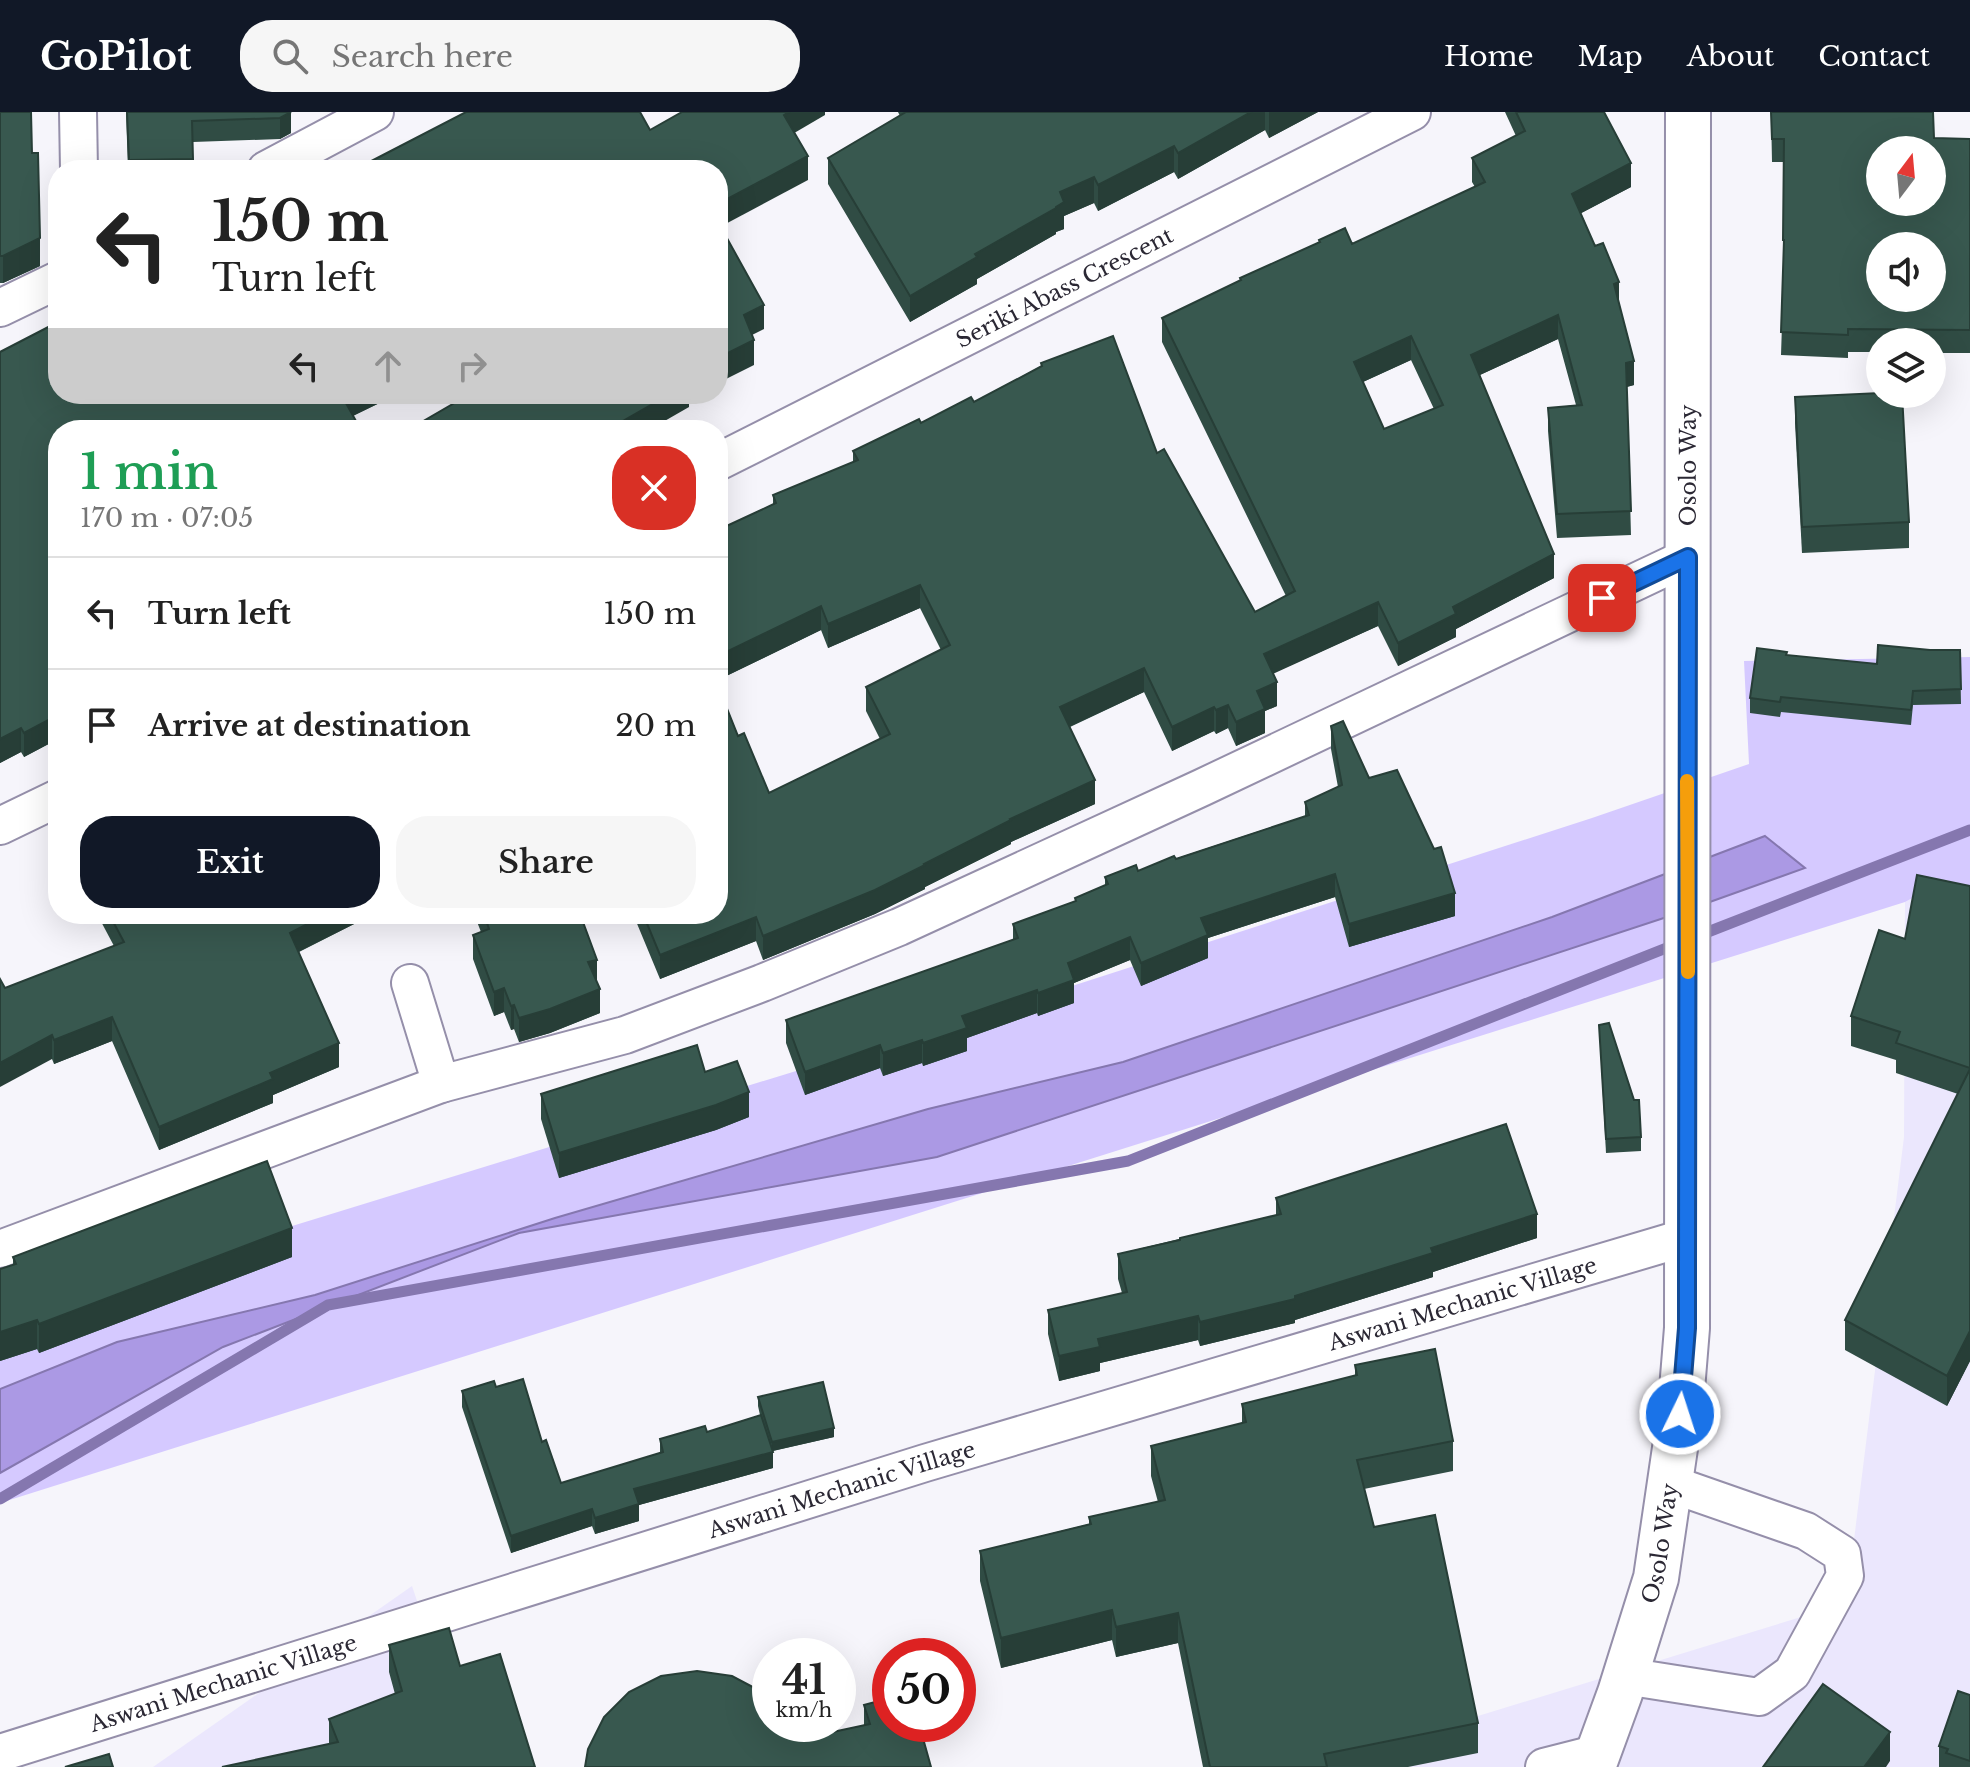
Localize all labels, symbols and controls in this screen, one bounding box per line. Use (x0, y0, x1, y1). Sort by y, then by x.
search box (240, 20, 800, 92)
text: GoPilot (40, 33, 192, 80)
icon: search (268, 34, 312, 78)
text: Search here (332, 38, 513, 75)
text: Home (1444, 39, 1534, 74)
text: Map (1578, 39, 1643, 74)
text: About (1687, 39, 1774, 74)
text: Contact (1818, 39, 1930, 74)
north arrow (1866, 136, 1946, 216)
map controls (1866, 136, 1946, 408)
text: 150 m (212, 187, 389, 256)
icon: left (80, 192, 184, 296)
street label: Seriki Abass Crescent (951, 221, 1178, 353)
button: sound (1866, 232, 1946, 312)
text: Turn left (212, 256, 376, 301)
button: layers (1866, 328, 1946, 408)
icon: left (282, 344, 326, 388)
icon: ahead (366, 344, 410, 388)
icon: right (450, 344, 494, 388)
street label: Osolo Way (1674, 404, 1701, 526)
text: 1 min (80, 442, 218, 502)
button: close (612, 446, 696, 530)
text: 170 m · 07:05 (80, 502, 253, 534)
pin (1568, 564, 1636, 632)
icon: arrive (1580, 576, 1624, 620)
icon: left (80, 591, 124, 635)
text: Turn left (148, 595, 291, 632)
text: 150 m (603, 595, 696, 632)
icon: arrive (80, 703, 124, 747)
text: Arrive at destination (148, 707, 471, 744)
text: 20 m (615, 707, 696, 744)
button: Exit (80, 816, 380, 908)
button: Share (396, 816, 696, 908)
street label: Aswani Mechanic Village (1324, 1251, 1600, 1356)
position arrow (1638, 1372, 1722, 1456)
street label: Aswani Mechanic Village (704, 1435, 979, 1544)
street label: Osolo Way (1635, 1481, 1683, 1607)
street label: Aswani Mechanic Village (85, 1628, 360, 1738)
speed limit sign: 50 (872, 1638, 976, 1742)
text: 41 (782, 1655, 826, 1705)
text: km/h (776, 1698, 832, 1722)

